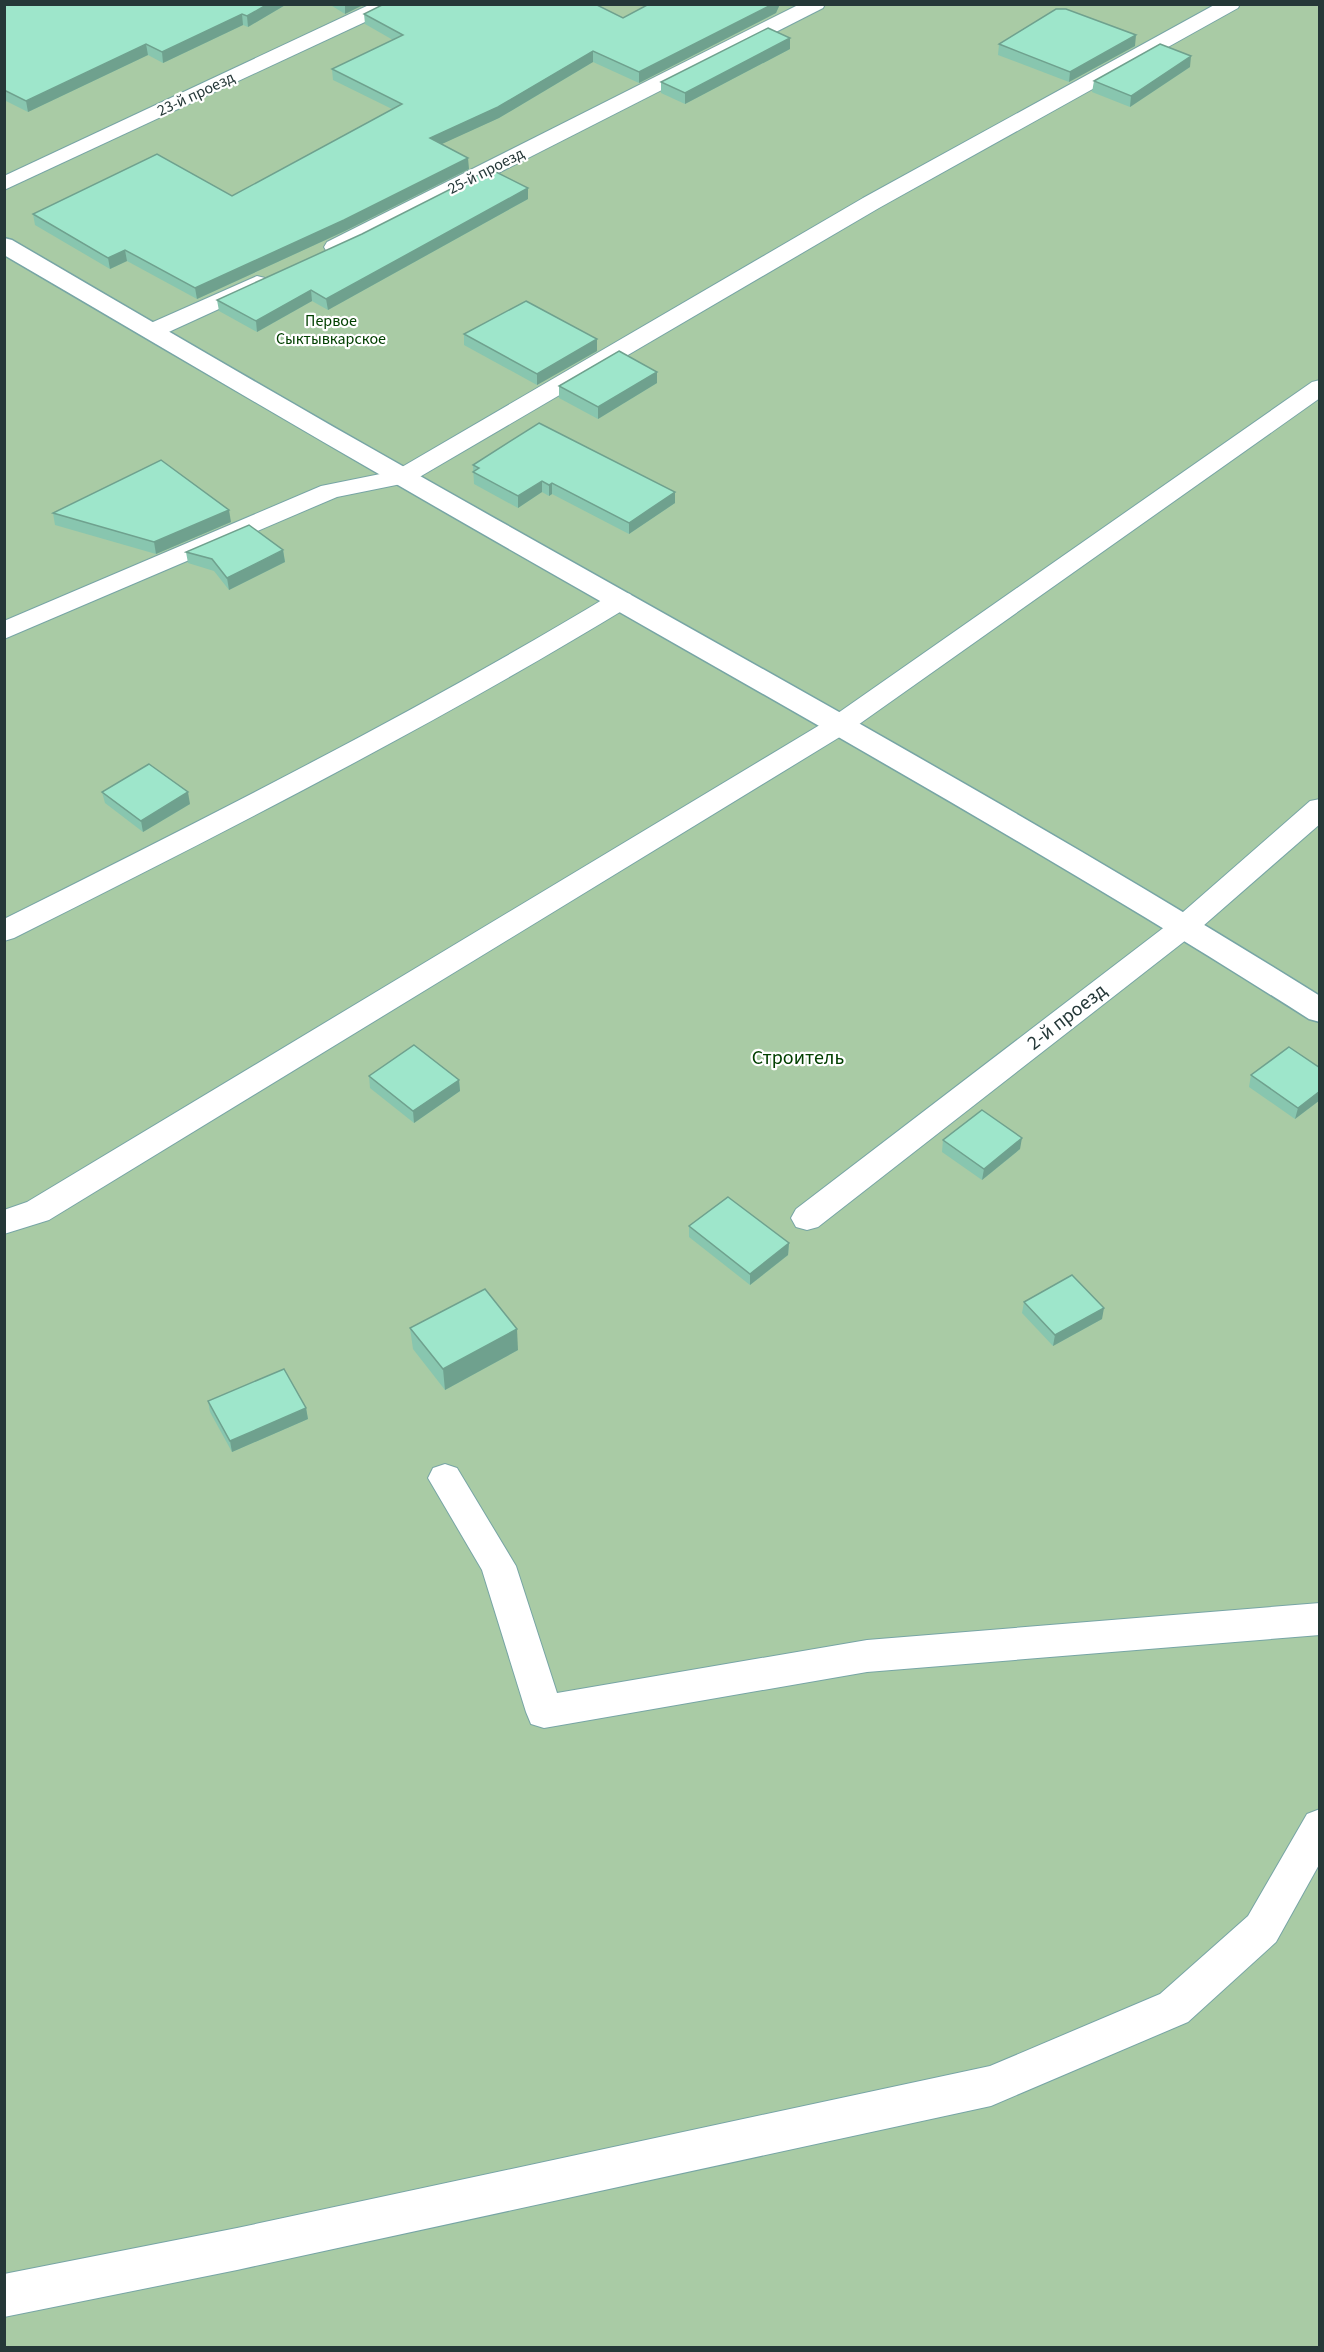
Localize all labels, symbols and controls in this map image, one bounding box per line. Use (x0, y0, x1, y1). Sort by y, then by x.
street label: 23-й проезд (154, 66, 239, 122)
street label: 25-й проезд (444, 142, 529, 200)
park label: Первое Сыктывкарское (276, 310, 386, 350)
street label: 2-й проезд (1021, 977, 1113, 1057)
park label: Строитель (752, 1044, 844, 1072)

